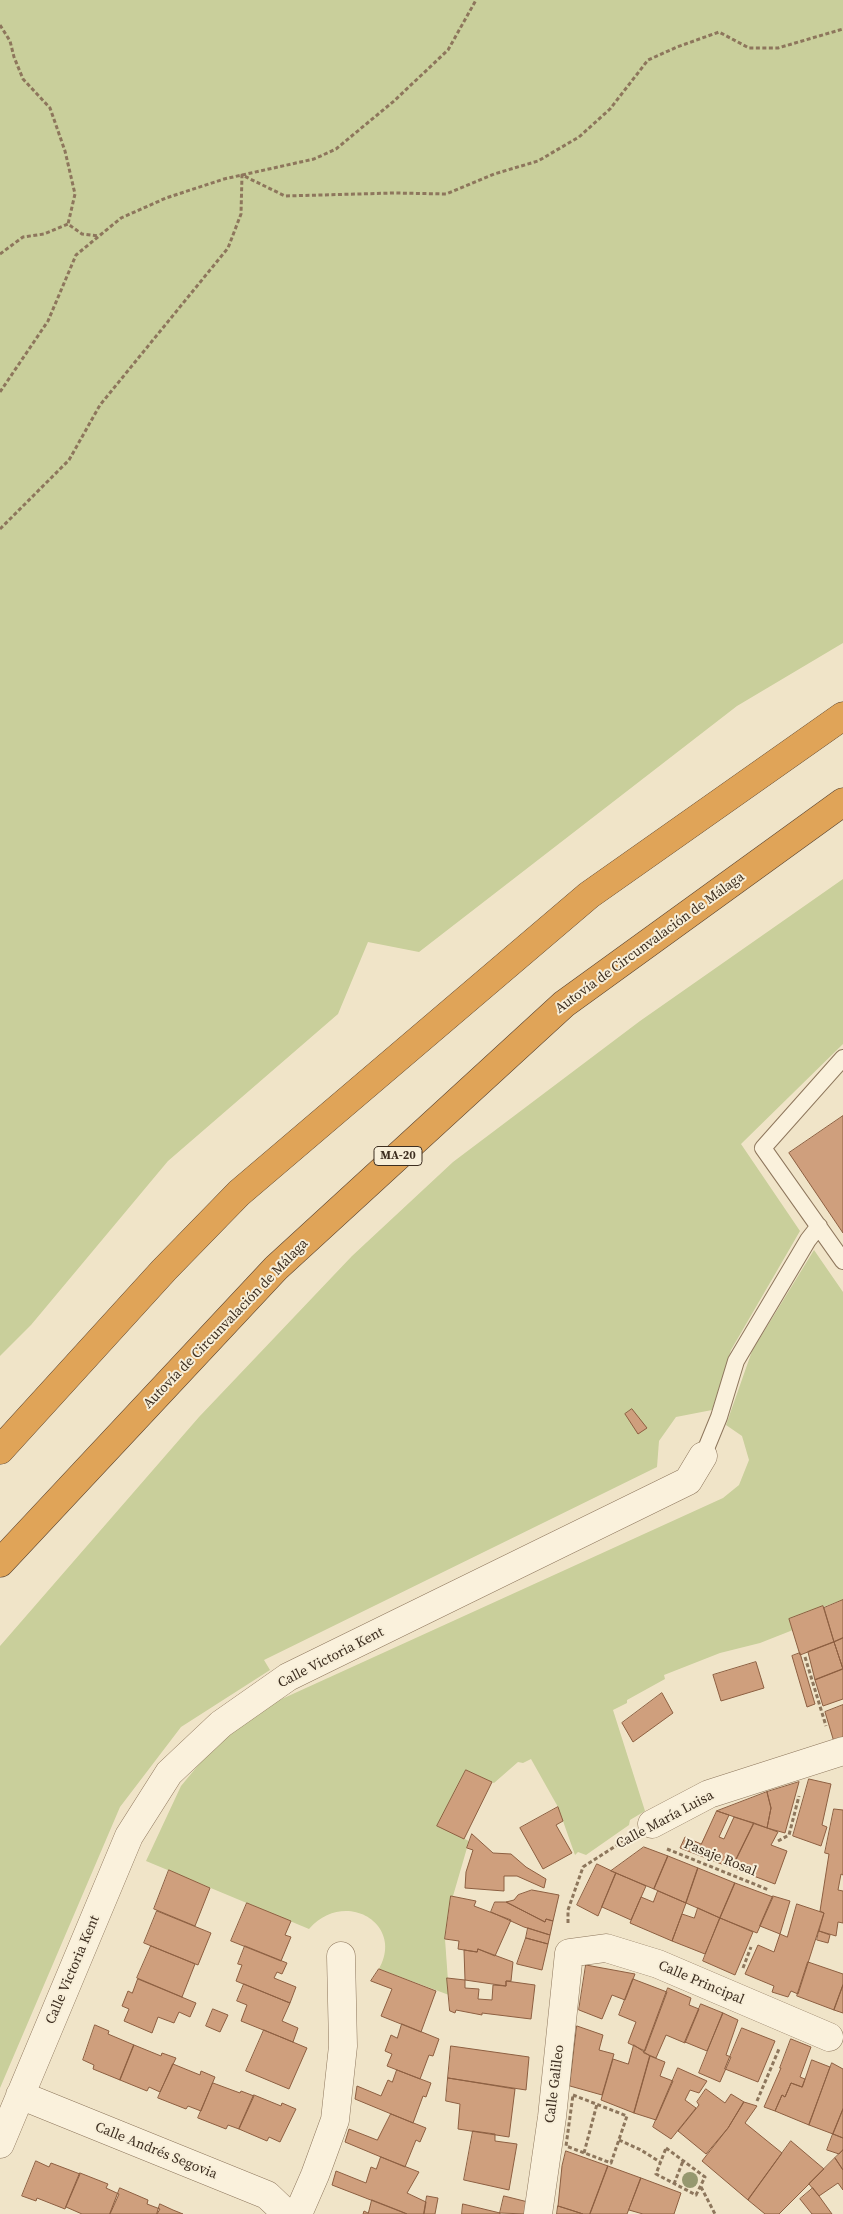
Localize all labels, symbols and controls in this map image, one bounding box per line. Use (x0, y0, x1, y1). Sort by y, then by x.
street label: Autovía de Circunvalación de Málaga (552, 869, 748, 1017)
road number: MA-20 (374, 1146, 422, 1166)
street label: Autovía de Circunvalación de Málaga (140, 1236, 312, 1412)
street label: Calle Victoria Kent (275, 1624, 387, 1692)
street label: Calle María Luisa (613, 1787, 717, 1853)
street label: Pasaje Rosal (681, 1836, 759, 1880)
street label: Calle Victoria Kent (42, 1913, 104, 2027)
street label: Calle Principal (656, 1957, 746, 2009)
street label: Calle Galileo (542, 2044, 568, 2124)
street label: Calle Andrés Segovia (93, 2119, 219, 2183)

